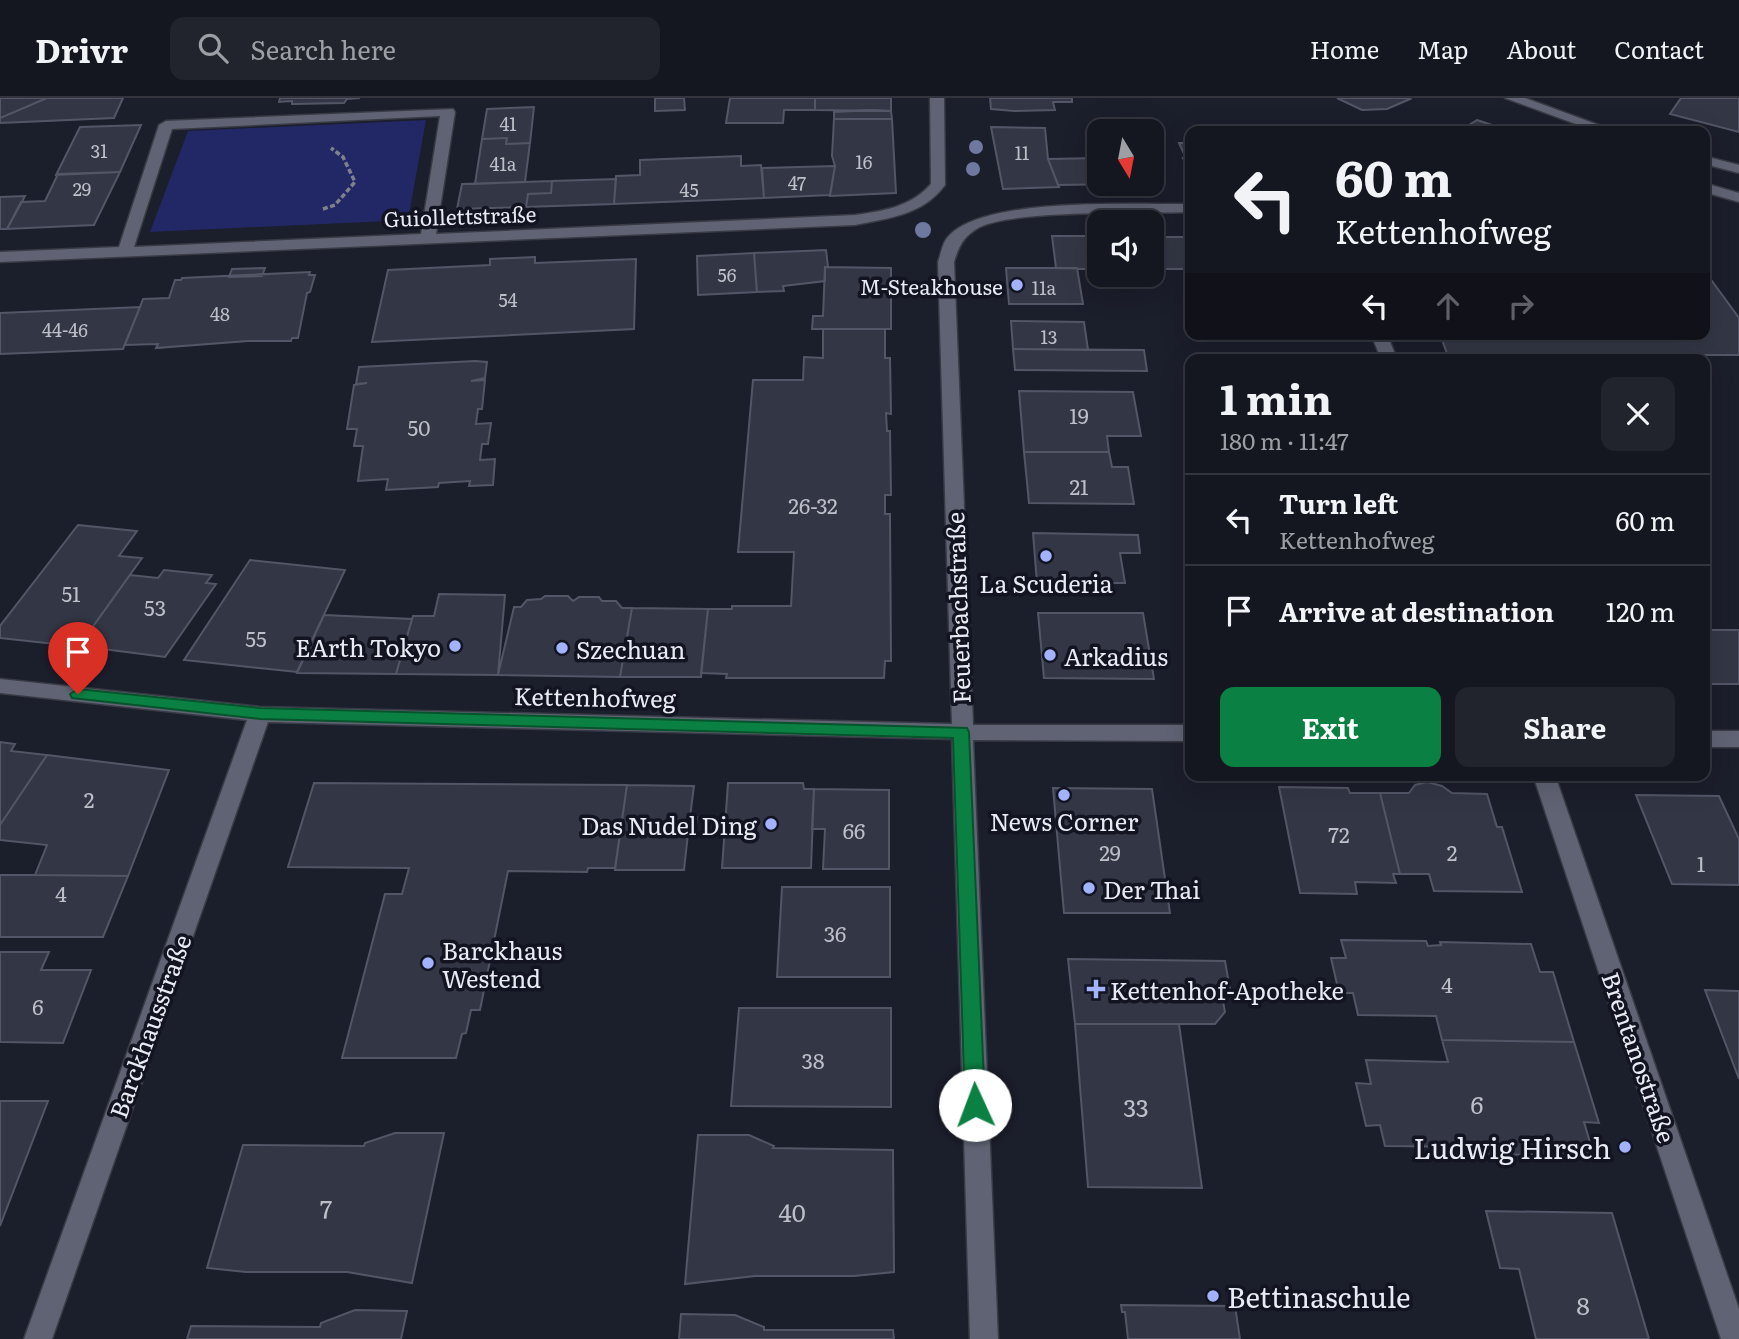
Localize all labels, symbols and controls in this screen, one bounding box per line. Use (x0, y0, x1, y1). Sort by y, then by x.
search box (170, 17, 660, 80)
text: Drivr (35, 24, 128, 73)
icon: search (194, 29, 232, 67)
text: Search here (250, 29, 396, 68)
text: Home (1310, 31, 1379, 66)
text: Map (1417, 31, 1468, 66)
text: About (1506, 31, 1576, 66)
text: Contact (1614, 31, 1704, 66)
house number: 41 (499, 110, 517, 137)
north arrow (1087, 119, 1164, 196)
map controls (1087, 119, 1164, 287)
house number: 31 (90, 137, 108, 164)
house number: 11 (1015, 139, 1029, 166)
text: 60 m (1335, 139, 1452, 212)
house number: 16 (856, 148, 873, 175)
house number: 41a (490, 150, 517, 177)
icon: left (1220, 154, 1311, 245)
house number: 47 (788, 169, 806, 196)
house number: 29 (73, 175, 91, 202)
house number: 45 (679, 176, 699, 203)
street label: Guiollettstraße (383, 197, 537, 233)
text: Kettenhofweg (1335, 206, 1551, 254)
button: sound (1087, 210, 1164, 287)
house number: 56 (718, 261, 737, 288)
place label: M-Steakhouse (860, 270, 1003, 301)
house number: 11a (1032, 274, 1056, 301)
marker: M-Steakhouse (1009, 277, 1025, 293)
house number: 54 (498, 286, 518, 313)
icon: left (1356, 287, 1394, 325)
icon: ahead (1429, 287, 1467, 325)
icon: right (1502, 287, 1540, 325)
house number: 48 (210, 300, 230, 327)
house number: 44-46 (42, 316, 88, 343)
house number: 13 (1040, 323, 1058, 350)
text: 1 min (1220, 366, 1332, 428)
button: close (1601, 377, 1675, 451)
house number: 19 (1069, 399, 1089, 430)
house number: 50 (408, 411, 430, 442)
text: 180 m · 11:47 (1220, 423, 1349, 457)
house number: 21 (1069, 470, 1089, 501)
text: Turn left (1279, 483, 1398, 522)
house number: 26-32 (788, 489, 838, 520)
text: 60 m (1616, 500, 1675, 539)
icon: left (1220, 501, 1258, 539)
street label: Feuerbachstraße (936, 511, 978, 705)
text: Kettenhofweg (1279, 522, 1435, 556)
marker: La Scuderia (1038, 548, 1054, 564)
place label: La Scuderia (979, 565, 1113, 600)
house number: 51 (61, 577, 81, 608)
house number: 53 (144, 591, 166, 622)
text: Arrive at destination (1279, 591, 1554, 630)
text: 120 m (1606, 591, 1675, 630)
icon: arrive (1220, 592, 1258, 630)
pin (48, 622, 108, 694)
house number: 55 (245, 622, 267, 653)
place label: EArth Tokyo (295, 629, 441, 664)
place label: Szechuan (576, 631, 685, 666)
icon: arrive (59, 633, 97, 671)
marker: EArth Tokyo (447, 638, 463, 654)
place label: Arkadius (1064, 638, 1168, 673)
marker: Szechuan (554, 640, 570, 656)
marker: Arkadius (1042, 647, 1058, 663)
street label: Kettenhofweg (514, 677, 677, 715)
button: Exit (1220, 687, 1441, 767)
button: Share (1455, 687, 1675, 767)
house number: 2 (84, 783, 94, 814)
marker: News Corner (1056, 787, 1072, 803)
place label: News Corner (990, 803, 1139, 838)
place label: Das Nudel Ding (581, 807, 758, 842)
house number: 66 (843, 814, 865, 845)
marker: Das Nudel Ding (763, 816, 779, 832)
house number: 72 (1328, 818, 1350, 849)
house number: 29 (1099, 836, 1121, 867)
house number: 2 (1447, 836, 1457, 867)
house number: 1 (1697, 847, 1706, 878)
place label: Der Thai (1103, 871, 1200, 906)
house number: 4 (55, 877, 67, 908)
marker: Der Thai (1081, 880, 1097, 896)
house number: 36 (824, 917, 846, 948)
street label: Barckhausstraße (100, 929, 198, 1123)
place label: Barckhaus Westend (442, 932, 563, 995)
marker: Barckhaus Westend (420, 955, 436, 971)
street label: Brentanostraße (1594, 967, 1686, 1147)
house number: 4 (1441, 968, 1453, 999)
place label: Kettenhof-Apotheke (1110, 972, 1344, 1007)
marker: Kettenhof-Apotheke (1088, 981, 1104, 997)
house number: 6 (32, 990, 44, 1021)
house number: 38 (802, 1044, 824, 1075)
position arrow (938, 1068, 1012, 1142)
house number: 6 (1471, 1086, 1484, 1121)
house number: 33 (1123, 1089, 1149, 1124)
place label: Ludwig Hirsch (1414, 1126, 1611, 1168)
marker: Ludwig Hirsch (1617, 1139, 1633, 1155)
house number: 7 (320, 1190, 332, 1225)
house number: 40 (778, 1194, 806, 1229)
place label: Bettinaschule (1227, 1275, 1411, 1317)
house number: 8 (1576, 1287, 1590, 1322)
marker: Bettinaschule (1205, 1288, 1221, 1304)

